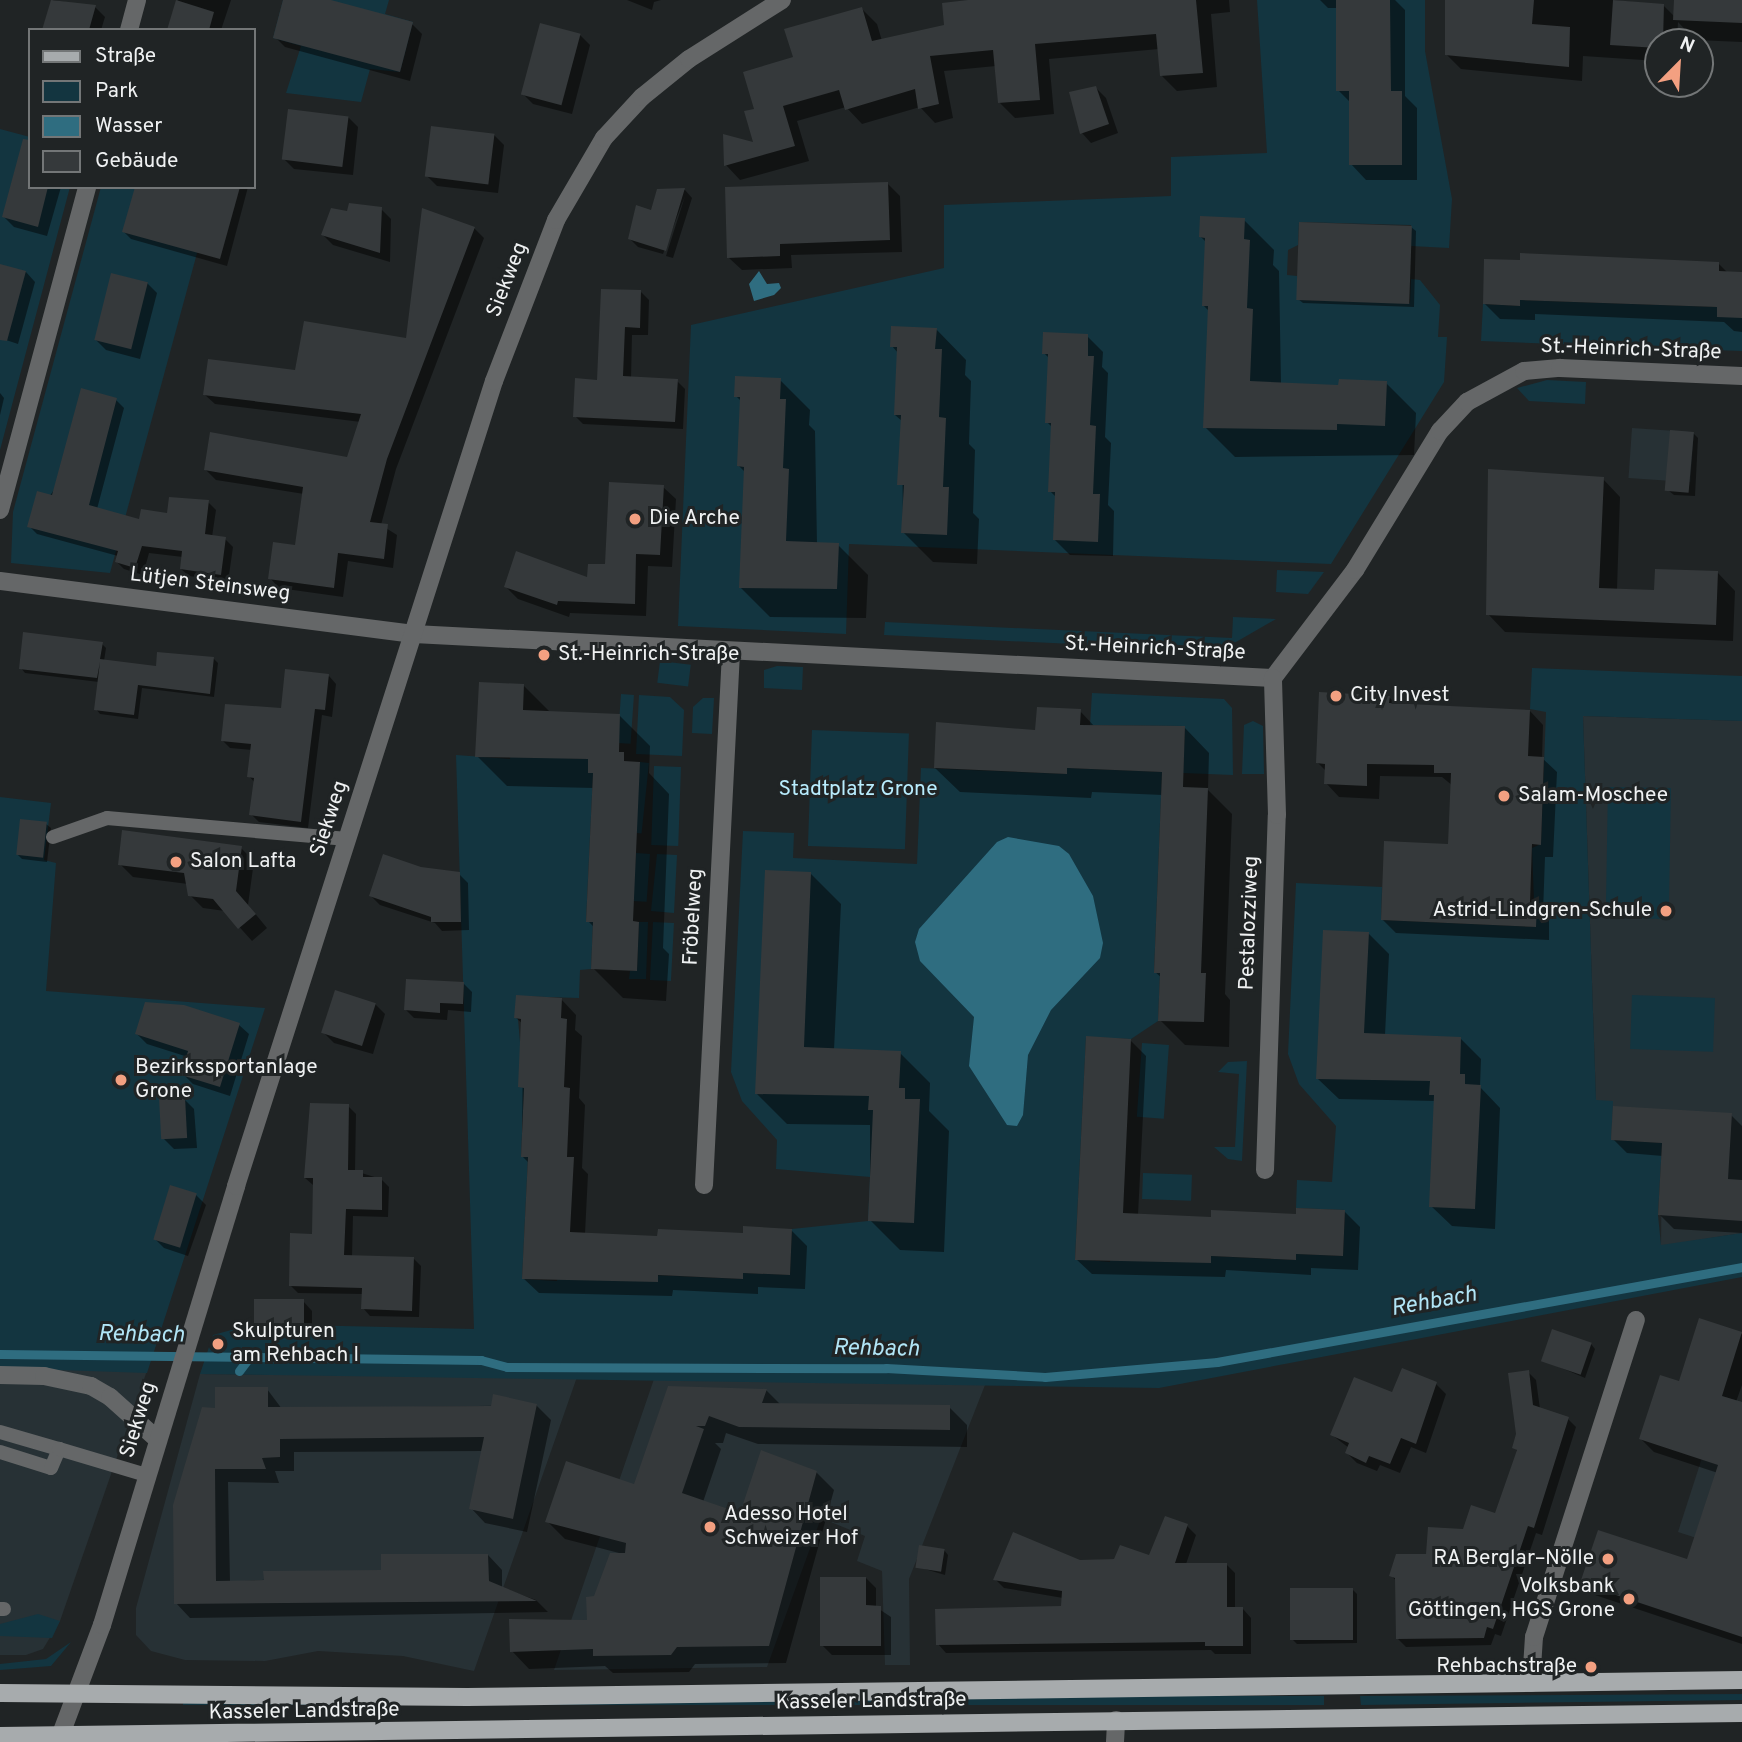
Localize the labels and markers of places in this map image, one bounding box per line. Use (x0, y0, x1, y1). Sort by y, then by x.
place label: Die Arche (649, 506, 741, 532)
marker: Die Arche (627, 511, 643, 527)
place label: St.-Heinrich-Straße (558, 642, 739, 668)
marker: St.-Heinrich-Straße (536, 647, 552, 663)
place label: City Invest (1350, 683, 1450, 709)
marker: City Invest (1328, 688, 1344, 704)
place label: Salam-Moschee (1518, 783, 1668, 809)
marker: Salam-Moschee (1496, 788, 1512, 804)
place label: Salon Lafta (190, 849, 296, 875)
marker: Salon Lafta (168, 854, 184, 870)
place label: Astrid-Lindgren-Schule (1433, 898, 1652, 924)
marker: Astrid-Lindgren-Schule (1658, 903, 1674, 919)
place label: Bezirkssportanlage Grone (135, 1055, 318, 1105)
marker: Bezirkssportanlage Grone (113, 1072, 129, 1088)
place label: Skulpturen am Rehbach I (232, 1319, 359, 1369)
marker: Skulpturen am Rehbach I (210, 1336, 226, 1352)
place label: Adesso Hotel Schweizer Hof (724, 1502, 858, 1552)
marker: Adesso Hotel Schweizer Hof (702, 1519, 718, 1535)
place label: RA Berglar–Nölle (1432, 1546, 1594, 1572)
marker: RA Berglar–Nölle (1600, 1551, 1616, 1567)
place label: Volksbank Göttingen, HGS Grone (1408, 1574, 1615, 1624)
marker: Volksbank Göttingen, HGS Grone (1621, 1591, 1637, 1607)
place label: Rehbachstraße (1436, 1654, 1577, 1680)
marker: Rehbachstraße (1583, 1659, 1599, 1675)

